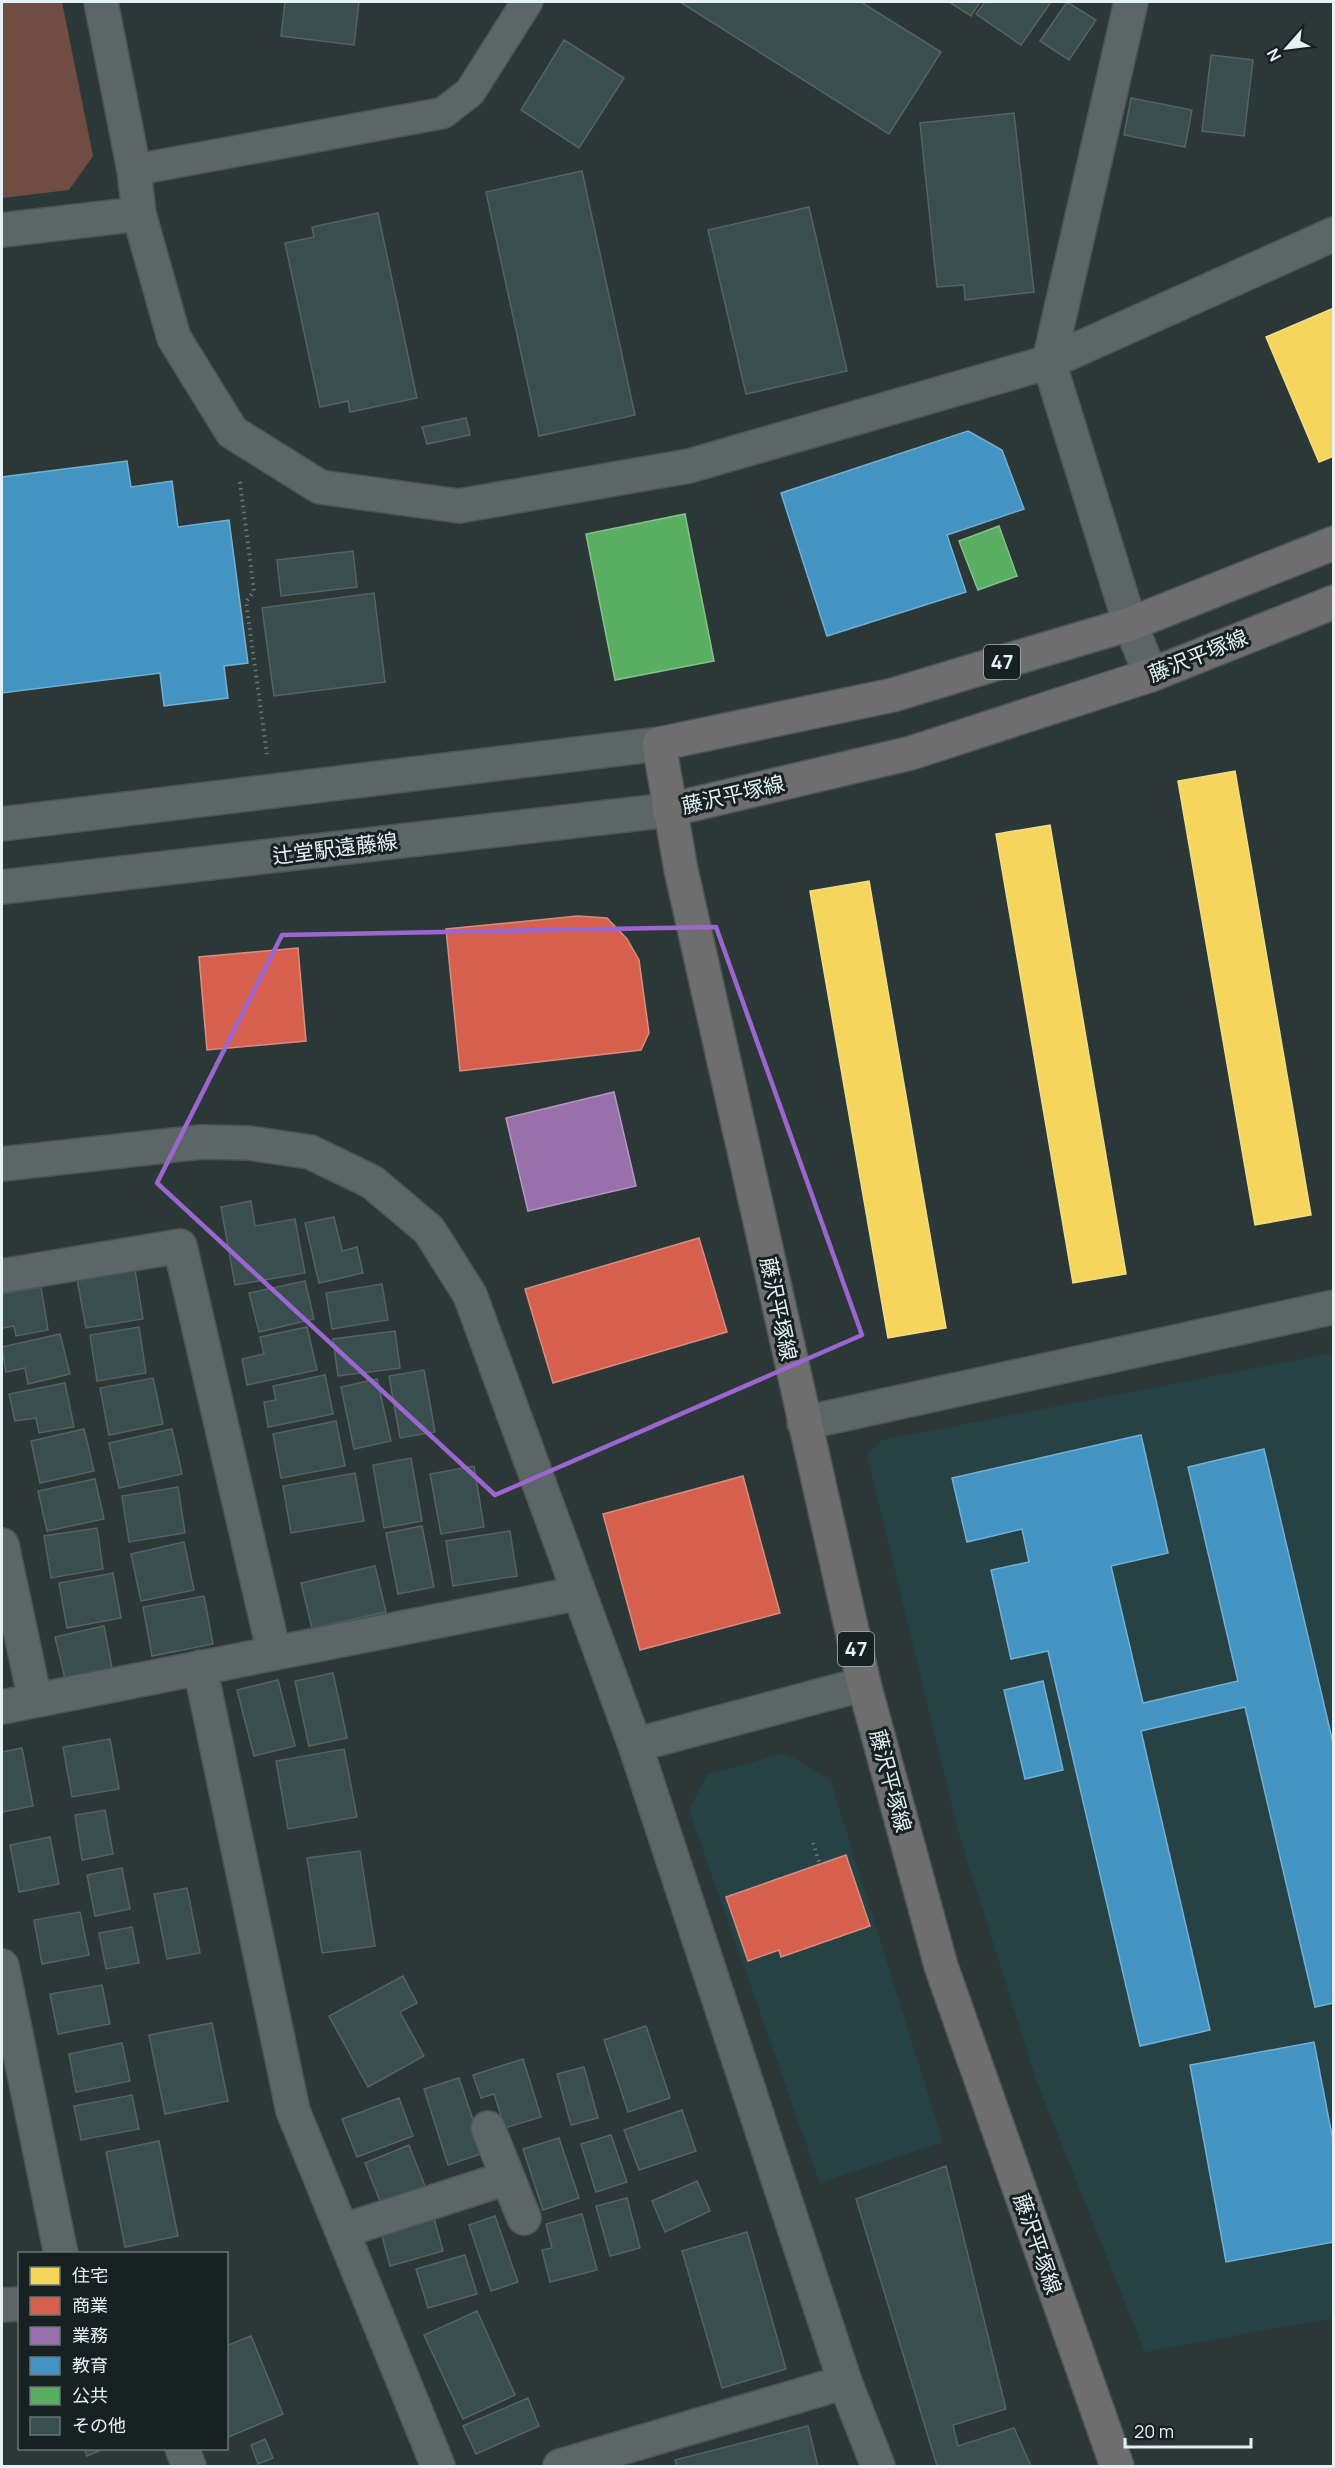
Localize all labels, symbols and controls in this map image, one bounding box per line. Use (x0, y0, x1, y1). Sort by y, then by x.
north arrow (1257, 18, 1317, 78)
text: N (1261, 45, 1286, 65)
street label: 藤沢平塚線 (1144, 622, 1252, 688)
road number: 47 (984, 645, 1020, 679)
street label: 藤沢平塚線 (678, 769, 787, 819)
street label: 辻堂駅遠藤線 (271, 826, 399, 870)
street label: 藤沢平塚線 (754, 1255, 804, 1363)
road number: 47 (838, 1632, 874, 1666)
street label: 藤沢平塚線 (864, 1726, 918, 1835)
street label: 藤沢平塚線 (1008, 2189, 1068, 2298)
legend (18, 2252, 228, 2450)
text: 住宅 (72, 2263, 108, 2287)
text: 商業 (72, 2293, 108, 2317)
text: 業務 (72, 2323, 108, 2347)
text: 教育 (72, 2353, 108, 2377)
text: 公共 (72, 2383, 108, 2407)
scale bar (1125, 2411, 1251, 2449)
text: その他 (72, 2413, 126, 2437)
text: 20 m (1134, 2419, 1174, 2443)

